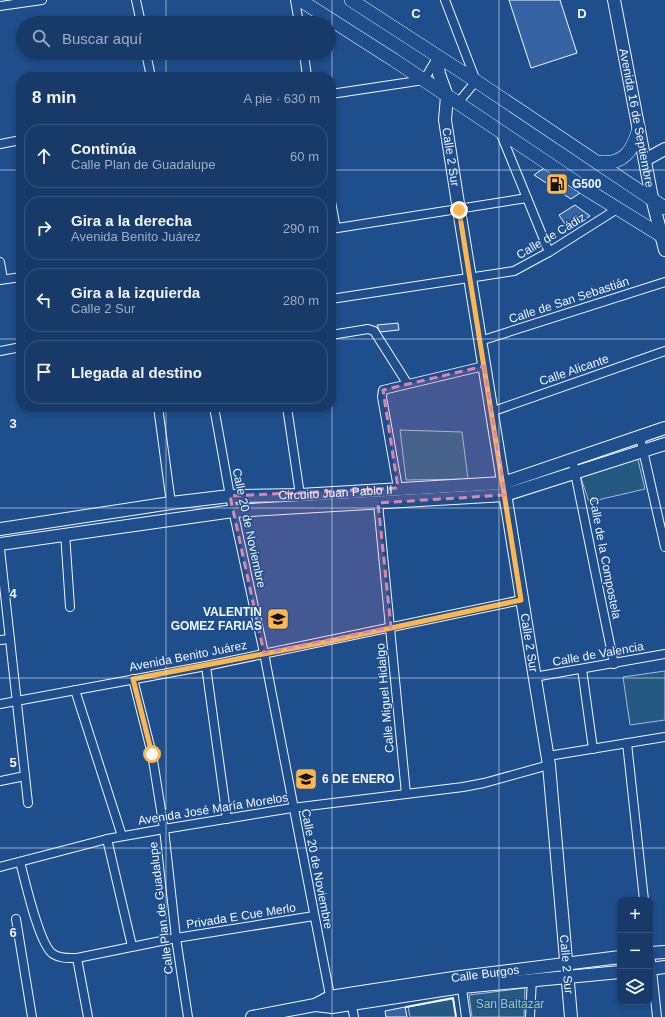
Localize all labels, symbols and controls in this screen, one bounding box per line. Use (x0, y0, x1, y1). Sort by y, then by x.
text: C (411, 6, 421, 21)
text: D (577, 6, 587, 21)
search box (16, 16, 336, 60)
icon: search (30, 27, 52, 49)
text: Buscar aquí (62, 30, 142, 47)
street label: Avenida 16 de Septiembre (616, 47, 657, 189)
text: 8 min (32, 88, 76, 107)
text: A pie · 630 m (243, 91, 320, 106)
street label: Calle 2 Sur (439, 126, 462, 187)
text: Continúa (71, 140, 136, 157)
icon: ahead (33, 145, 55, 167)
text: 60 m (290, 149, 319, 164)
text: Calle Plan de Guadalupe (71, 157, 216, 172)
fuel station icon: G500 (544, 171, 570, 197)
place label: G500 (572, 177, 602, 191)
route end (450, 201, 468, 219)
street label: Calle de Cádiz (514, 210, 588, 262)
text: Gira a la derecha (71, 212, 192, 229)
icon: right (33, 217, 55, 239)
text: 290 m (283, 221, 319, 236)
text: Avenida Benito Juárez (71, 229, 201, 244)
street label: Calle de San Sebastián (507, 274, 631, 326)
text: Gira a la izquierda (71, 284, 200, 301)
icon: left (33, 289, 55, 311)
text: 280 m (283, 293, 319, 308)
text: Calle 2 Sur (71, 301, 135, 316)
street label: Calle Alicante (537, 351, 611, 388)
icon: arrive (33, 361, 55, 383)
text: Llegada al destino (71, 364, 202, 381)
text: 3 (9, 416, 17, 431)
street label: Calle 20 de Noviembre (229, 467, 269, 589)
street label: Circuito Juan Pablo II (278, 483, 393, 502)
street label: Calle de la Compostela (586, 496, 624, 621)
text: 4 (9, 586, 17, 601)
place label: VALENTIN GOMEZ FARIAS (171, 605, 262, 633)
school or university icon: VALENTIN GOMEZ FARIAS (265, 606, 291, 632)
street label: Calle 2 Sur (517, 612, 541, 673)
street label: Avenida Benito Juárez (128, 638, 248, 674)
street label: Calle de Valencia (551, 639, 645, 669)
street label: Calle Miguel Hidalgo (373, 642, 397, 753)
route start (143, 745, 161, 763)
text: 5 (9, 755, 17, 770)
school or university icon: 6 DE ENERO (293, 766, 319, 792)
place label: 6 DE ENERO (322, 772, 395, 786)
street label: Avenida José María Morelos (137, 790, 289, 828)
street label: Calle 20 de Noviembre (298, 808, 336, 931)
street label: Calle Plan de Guadalupe (146, 841, 176, 975)
map controls (617, 897, 653, 1005)
button: + (617, 897, 653, 933)
street label: Privada E Cue Merlo (185, 900, 297, 932)
text: 6 (9, 925, 17, 940)
button: − (617, 933, 653, 969)
street label: Calle 2 Sur (557, 934, 576, 995)
street label: Calle Burgos (450, 963, 520, 985)
button: layers (617, 969, 653, 1005)
park label: San Baltazar (476, 997, 544, 1011)

